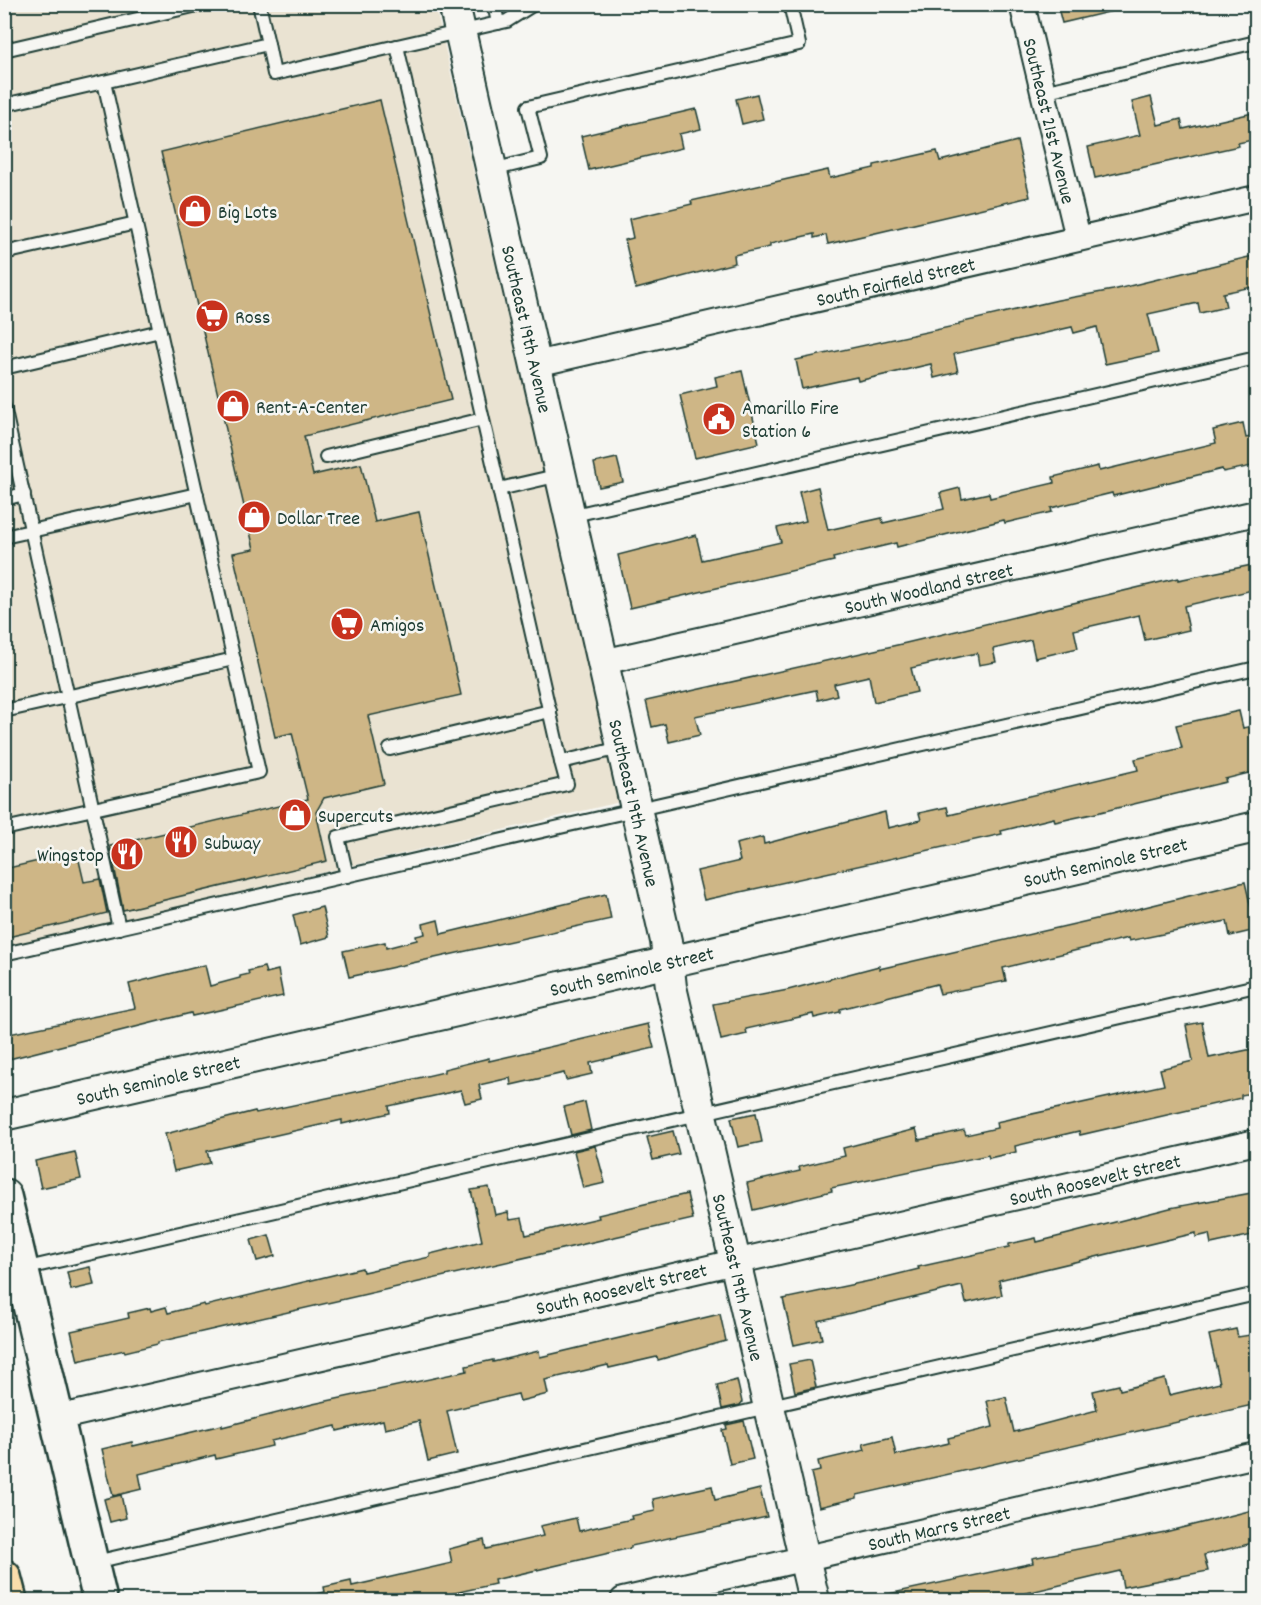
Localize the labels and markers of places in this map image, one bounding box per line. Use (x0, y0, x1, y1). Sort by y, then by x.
shop icon: Big Lots (177, 193, 213, 229)
place label: Big Lots (218, 200, 277, 228)
supermarket icon: Ross (194, 298, 230, 334)
place label: Ross (235, 305, 270, 333)
shop icon: Rent-A-Center (215, 388, 251, 424)
place label: Rent-A-Center (256, 395, 368, 423)
place label: Amarillo Fire Station 6 (742, 396, 839, 447)
public building icon: Amarillo Fire Station 6 (701, 401, 737, 437)
shop icon: Dollar Tree (236, 499, 272, 535)
place label: Dollar Tree (277, 506, 360, 534)
supermarket icon: Amigos (329, 606, 365, 642)
place label: Amigos (370, 613, 424, 641)
shop icon: Supercuts (277, 797, 313, 833)
place label: Supercuts (318, 804, 393, 832)
restaurant icon: Subway (163, 824, 199, 860)
place label: Subway (204, 831, 261, 859)
restaurant icon: Wingstop (109, 836, 145, 872)
place label: Wingstop (37, 843, 104, 871)

